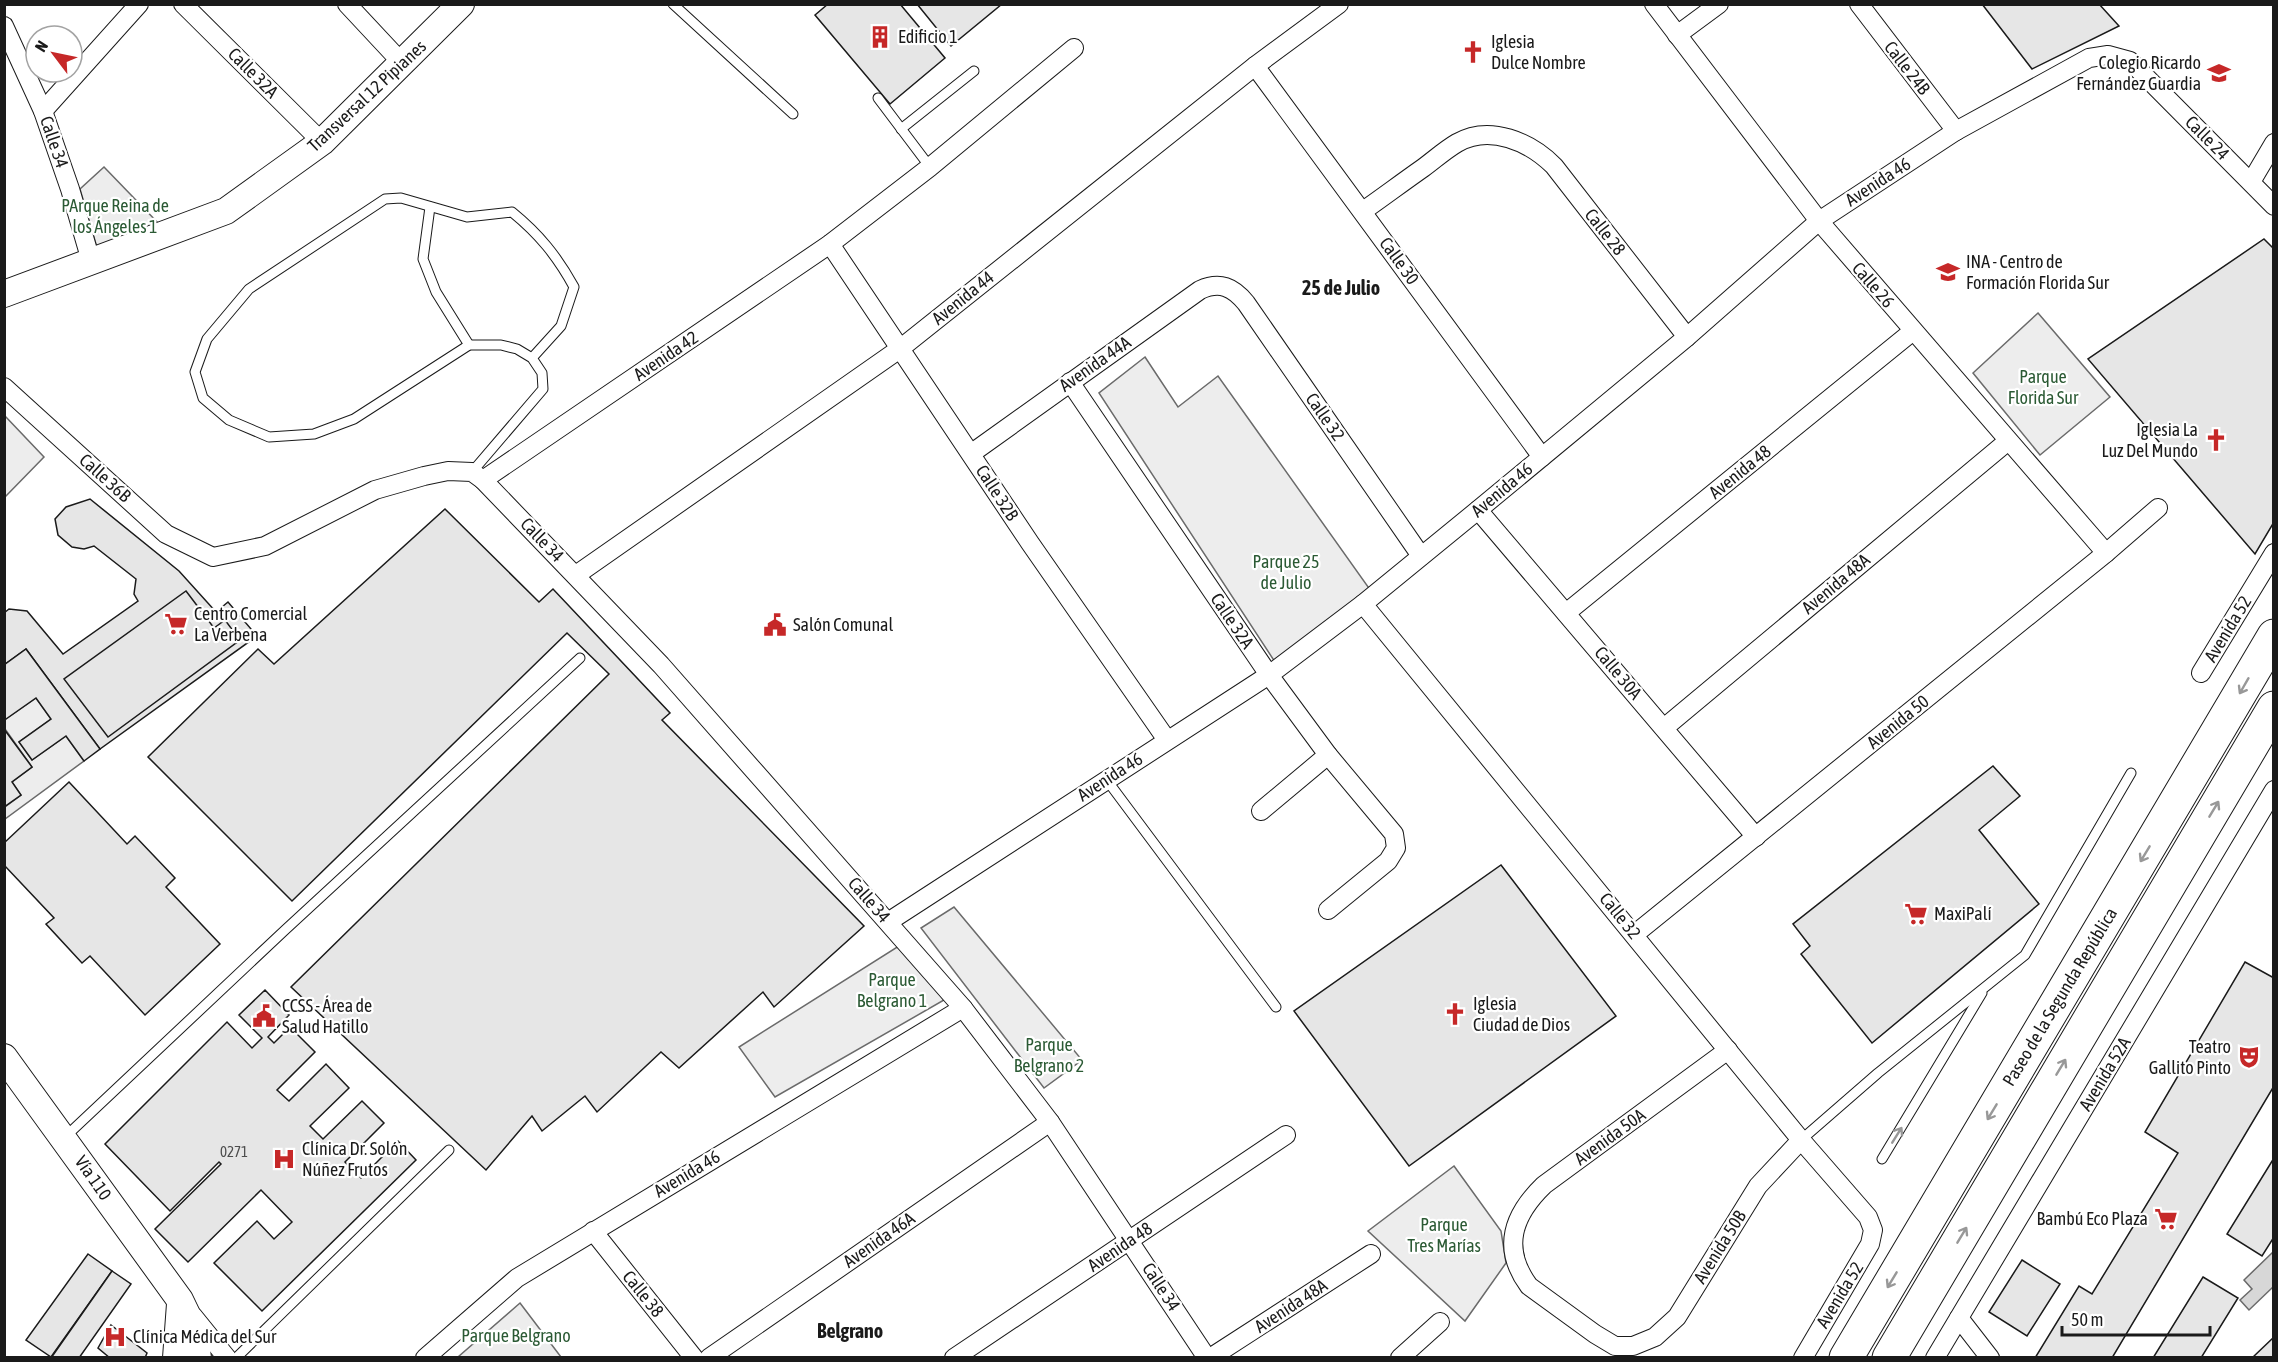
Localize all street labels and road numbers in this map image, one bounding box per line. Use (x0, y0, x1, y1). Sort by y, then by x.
street label: Transversal 12 Pipianes (303, 35, 430, 156)
street label: Calle 24B (1880, 37, 1935, 99)
street label: Calle 32A (224, 43, 283, 102)
street label: Calle 24 (2181, 111, 2234, 164)
street label: Calle 34 (36, 113, 73, 170)
street label: Avenida 46 (1841, 153, 1914, 210)
street label: Calle 28 (1581, 204, 1630, 259)
street label: Calle 30 (1375, 233, 1424, 288)
street label: Calle 26 (1848, 258, 1899, 312)
street label: Avenida 44 (928, 266, 998, 329)
street label: Avenida 42 (629, 326, 702, 385)
street label: Avenida 44A (1055, 331, 1135, 396)
street label: Calle 32 (1301, 389, 1349, 445)
street label: Avenida 48 (1705, 440, 1775, 503)
street label: Calle 36B (75, 449, 136, 506)
street label: Avenida 46 (1467, 458, 1537, 521)
street label: Calle 32B (972, 461, 1023, 525)
street label: Calle 34 (516, 513, 568, 566)
street label: Avenida 48A (1797, 549, 1874, 618)
street label: Calle 32A (1206, 589, 1259, 653)
street label: Avenida 52 (2200, 592, 2255, 666)
street label: Calle 30A (1590, 642, 1647, 703)
street label: Avenida 50 (1863, 690, 1933, 753)
street label: Avenida 46 (1073, 748, 1146, 805)
street label: Calle 34 (844, 873, 895, 927)
street label: Calle 32 (1595, 888, 1645, 943)
street label: Paseo de la Segunda República (1998, 904, 2121, 1090)
street label: Avenida 52A (2074, 1033, 2135, 1114)
street label: Avenida 50A (1570, 1104, 1649, 1169)
street label: Avenida 46 (650, 1146, 724, 1201)
street label: Vía 110 (71, 1152, 116, 1204)
street label: Avenida 50B (1689, 1206, 1750, 1287)
street label: Avenida 46A (839, 1207, 919, 1272)
street label: Avenida 48 (1083, 1217, 1156, 1276)
street label: Avenida 52 (1812, 1258, 1867, 1332)
street label: Calle 34 (1138, 1259, 1185, 1315)
street label: Calle 38 (618, 1266, 668, 1321)
street label: Avenida 48A (1251, 1274, 1331, 1337)

